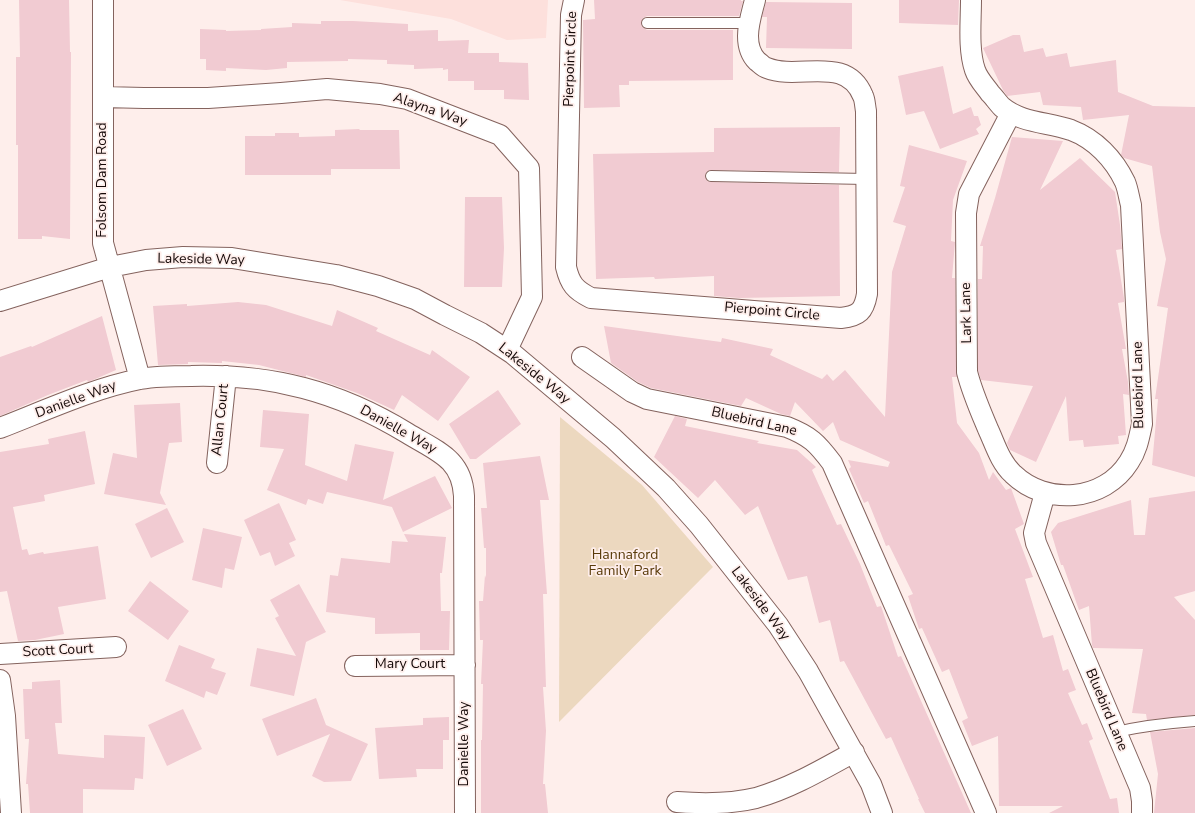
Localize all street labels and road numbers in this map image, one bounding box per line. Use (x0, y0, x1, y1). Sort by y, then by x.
street label: Pierpoint Circle (561, 11, 581, 107)
street label: Alayna Way (391, 90, 469, 130)
street label: Folsom Dam Road (95, 122, 111, 238)
street label: Lakeside Way (157, 251, 245, 269)
street label: Lark Lane (958, 282, 976, 344)
street label: Pierpoint Circle (724, 299, 820, 325)
street label: Lakeside Way (495, 340, 573, 408)
street label: Bluebird Lane (1130, 341, 1148, 429)
street label: Danielle Way (33, 378, 119, 422)
street label: Allan Court (209, 383, 233, 457)
street label: Danielle Way (357, 402, 439, 458)
street label: Bluebird Lane (710, 404, 798, 440)
street label: Lakeside Way (727, 564, 793, 644)
street label: Scott Court (22, 641, 94, 661)
street label: Mary Court (375, 657, 445, 673)
street label: Bluebird Lane (1081, 666, 1131, 754)
street label: Danielle Way (457, 702, 473, 786)

